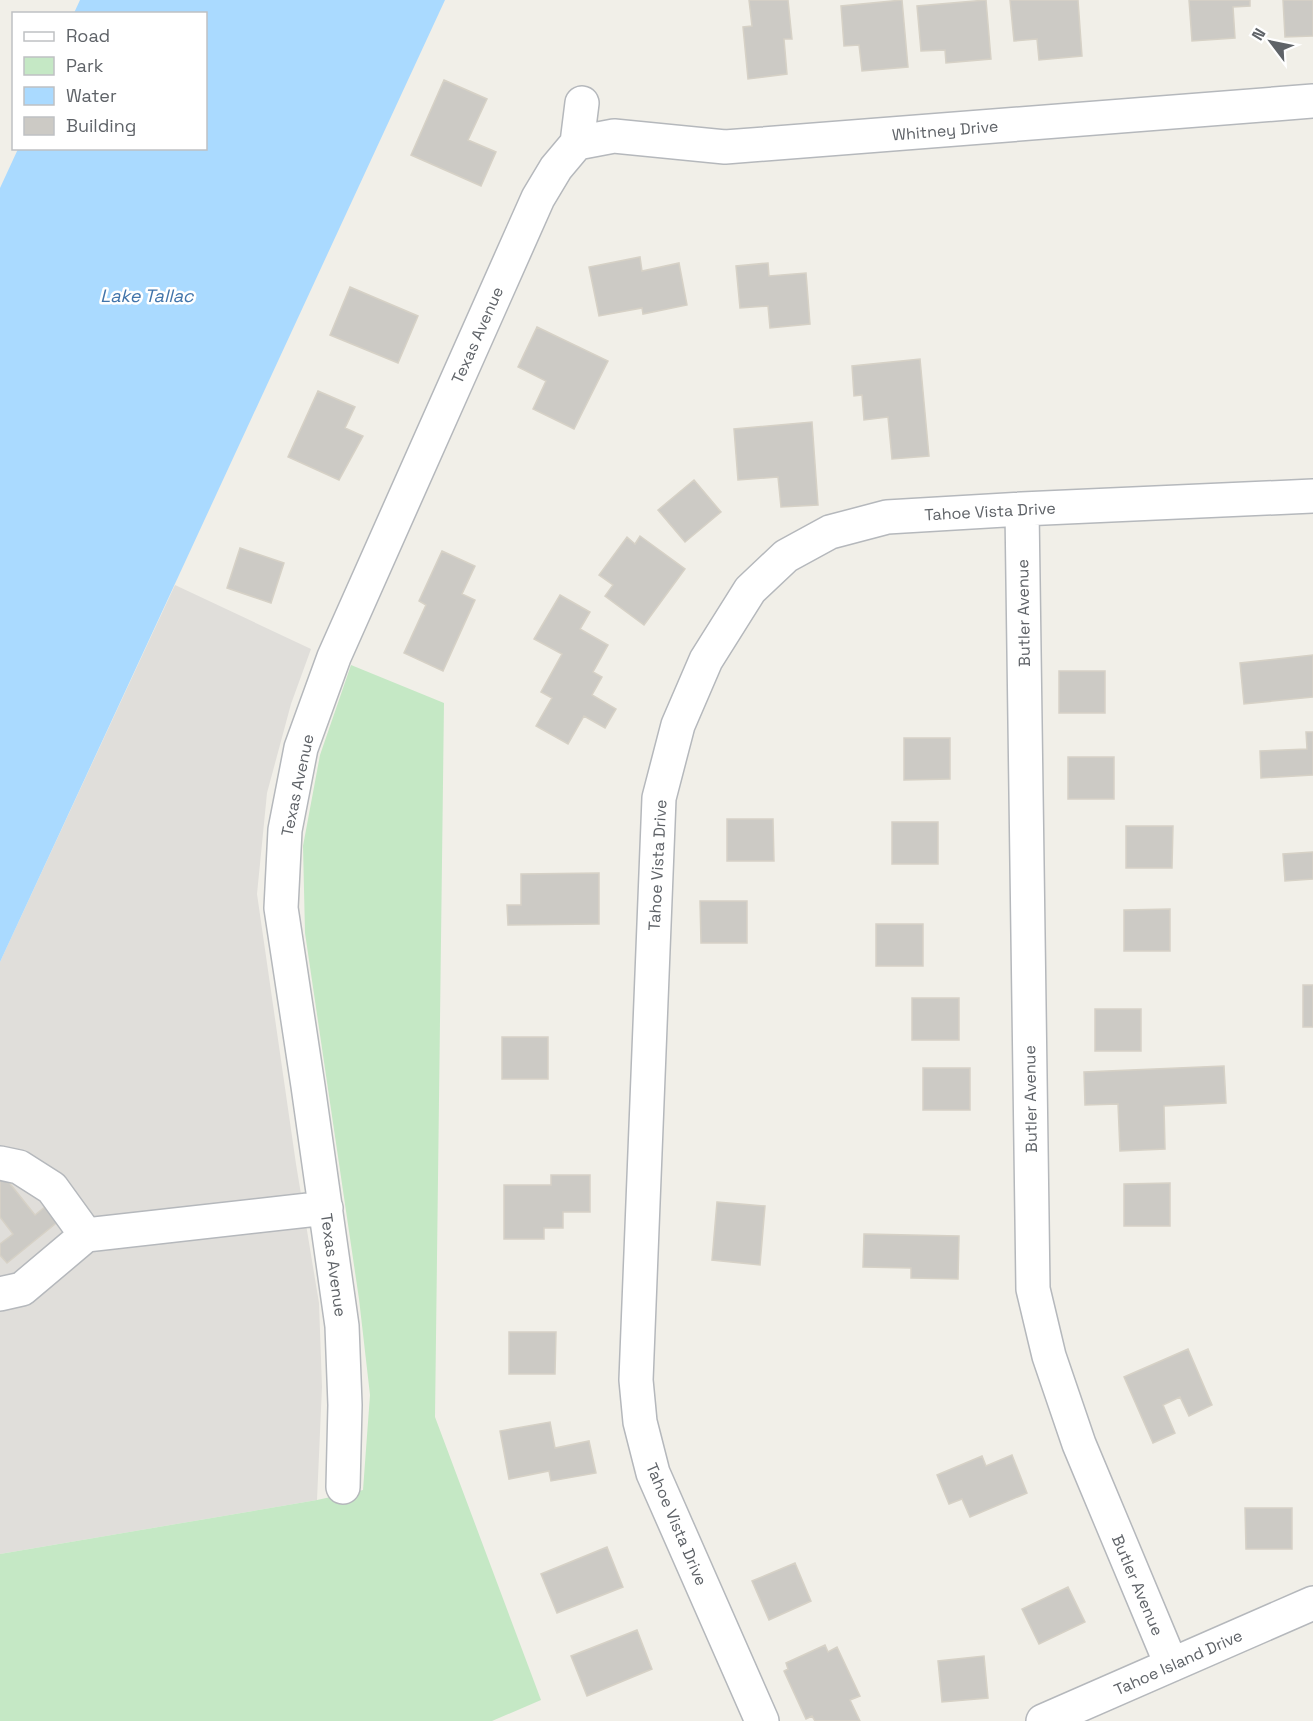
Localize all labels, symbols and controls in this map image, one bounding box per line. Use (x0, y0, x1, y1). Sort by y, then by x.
legend (12, 12, 207, 150)
north arrow (1241, 12, 1301, 72)
text: Road (66, 24, 110, 47)
text: N (1247, 24, 1270, 44)
text: Park (66, 54, 104, 77)
text: Water (66, 84, 117, 107)
text: Building (66, 114, 136, 137)
street label: Whitney Drive (891, 115, 999, 146)
street label: Texas Avenue (447, 283, 508, 387)
water label: Lake Tallac (100, 284, 195, 307)
street label: Tahoe Vista Drive (924, 498, 1056, 525)
street label: Butler Avenue (1012, 559, 1035, 667)
street label: Texas Avenue (276, 732, 319, 838)
street label: Tahoe Vista Drive (644, 799, 671, 931)
street label: Butler Avenue (1019, 1045, 1042, 1153)
street label: Texas Avenue (316, 1212, 351, 1318)
street label: Tahoe Vista Drive (641, 1460, 712, 1589)
street label: Butler Avenue (1107, 1532, 1168, 1639)
street label: Tahoe Island Drive (1111, 1625, 1246, 1700)

